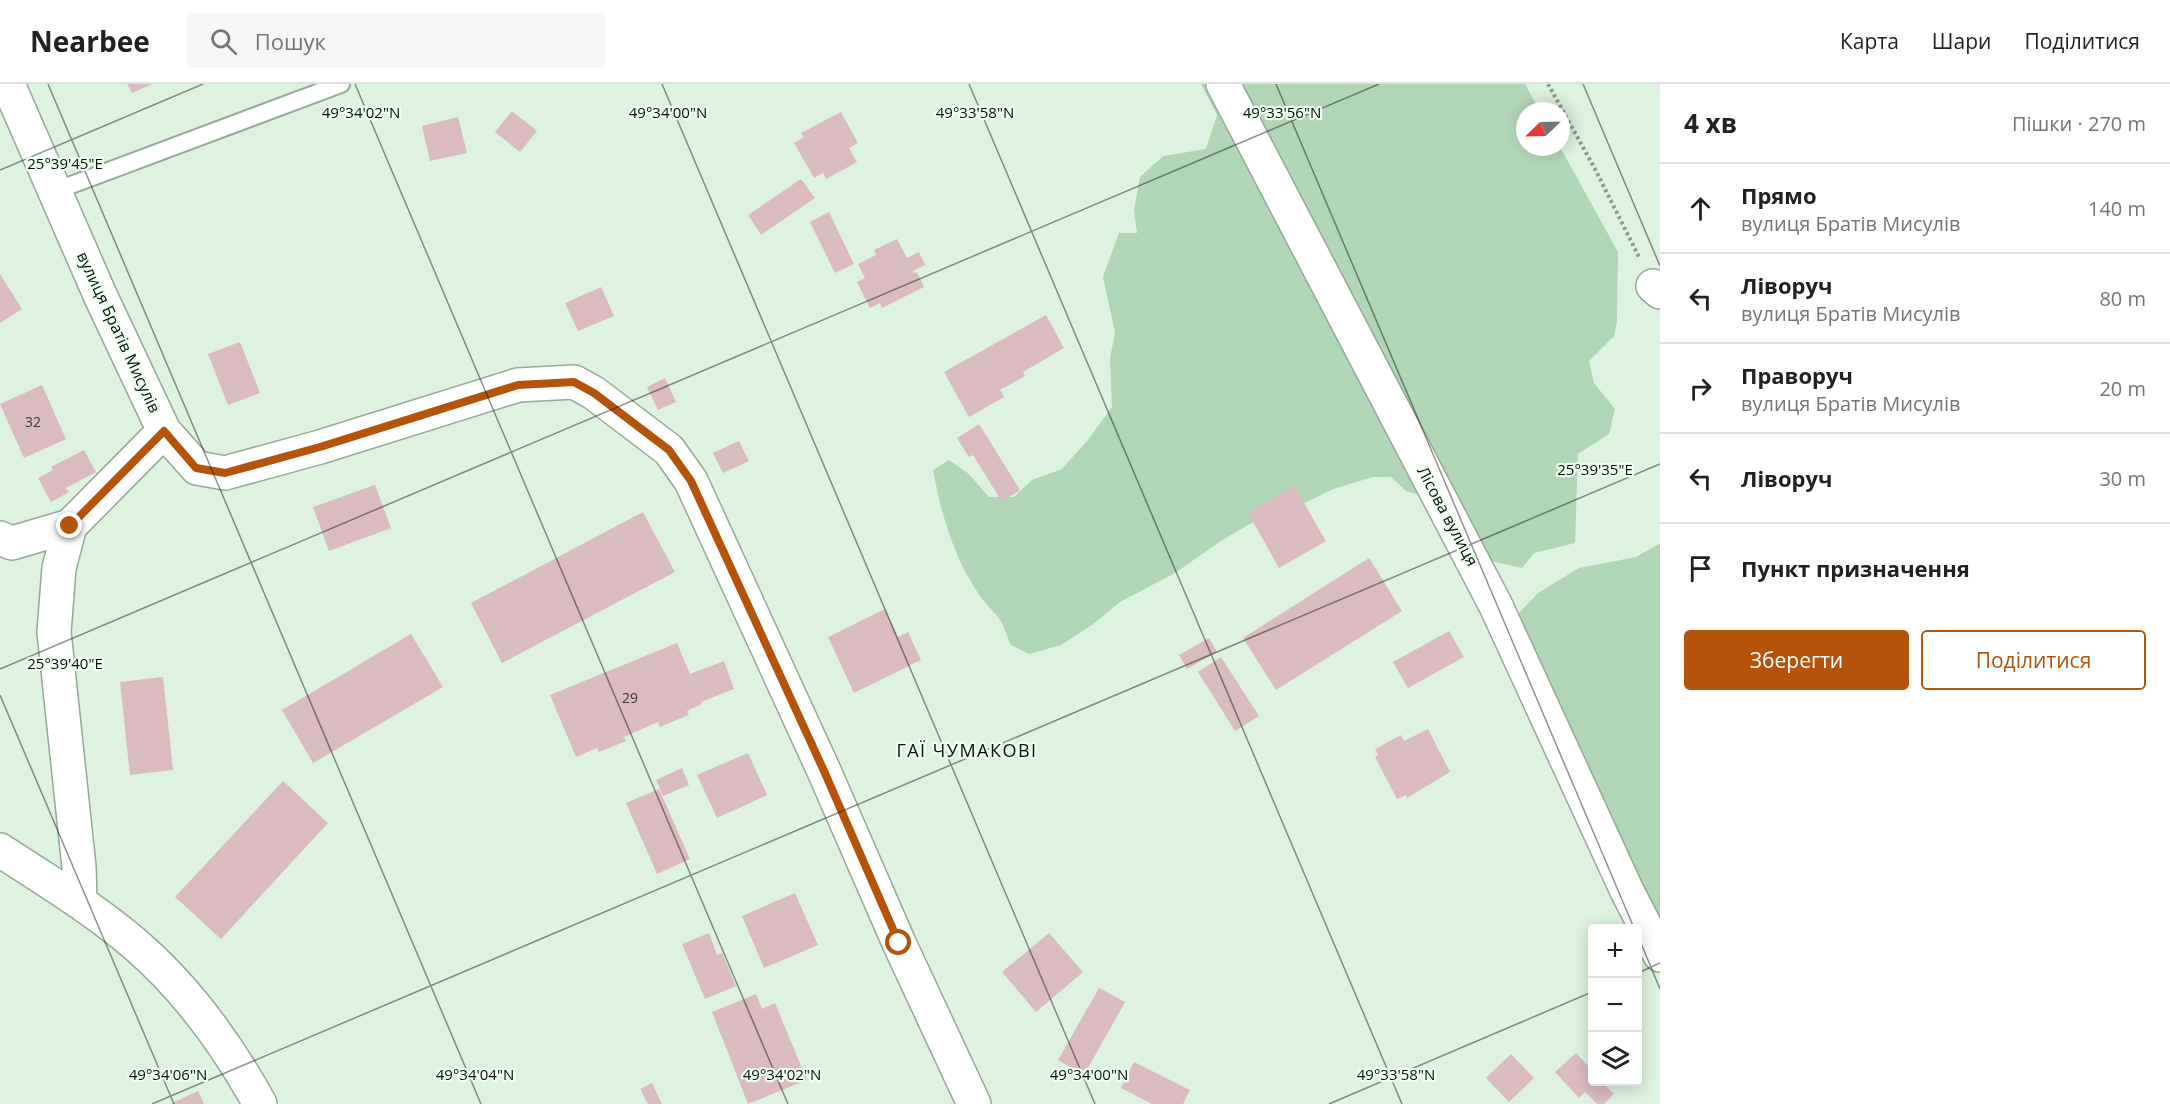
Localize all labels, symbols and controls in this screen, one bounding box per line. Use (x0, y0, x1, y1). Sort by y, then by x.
search box (186, 14, 606, 68)
text: Nearbee (30, 22, 150, 60)
icon: search (207, 25, 240, 58)
text: Пошук (255, 26, 326, 56)
text: Карта (1840, 27, 1899, 55)
text: Шари (1932, 27, 1991, 55)
text: Поділитися (2024, 27, 2140, 55)
text: 49°34'02"N (322, 102, 400, 122)
text: 49°34'00"N (629, 102, 707, 122)
text: 49°33'58"N (936, 102, 1014, 122)
text: 49°33'56"N (1243, 102, 1321, 122)
north arrow (1516, 102, 1570, 156)
text: 4 хв (1684, 105, 1737, 141)
text: Пішки · 270 m (2012, 110, 2146, 137)
text: 25°39'45"E (27, 153, 103, 173)
text: Прямо (1741, 180, 1817, 210)
icon: ahead (1684, 192, 1717, 225)
text: 140 m (2088, 195, 2146, 222)
text: вулиця Братів Мисулів (1741, 210, 1960, 237)
street label: вулиця Братів Мисулів (72, 248, 166, 416)
text: Ліворуч (1741, 270, 1832, 300)
icon: left (1684, 282, 1717, 315)
text: 80 m (2099, 285, 2146, 312)
text: вулиця Братів Мисулів (1741, 300, 1960, 327)
text: Праворуч (1741, 360, 1853, 390)
icon: right (1684, 372, 1717, 405)
text: 20 m (2099, 375, 2146, 402)
text: вулиця Братів Мисулів (1741, 390, 1960, 417)
house number: 32 (25, 412, 41, 431)
text: 25°39'35"E (1557, 459, 1633, 479)
street label: Лісова вулиця (1412, 462, 1484, 570)
icon: left (1684, 462, 1717, 495)
text: Ліворуч (1741, 463, 1832, 493)
text: 30 m (2099, 465, 2146, 492)
route end (56, 512, 82, 538)
icon: arrive (1684, 552, 1717, 585)
text: Пункт призначення (1741, 553, 1970, 583)
button: Зберегти (1684, 630, 1909, 690)
button: Поділитися (1921, 630, 2146, 690)
text: 25°39'40"E (27, 653, 103, 673)
house number: 29 (622, 688, 638, 707)
district label: ГАЇ ЧУМАКОВІ (896, 738, 1038, 762)
map controls (1588, 924, 1642, 1086)
button: + (1588, 924, 1642, 978)
route start (885, 929, 911, 955)
button: − (1588, 978, 1642, 1032)
button: layers (1588, 1032, 1642, 1086)
text: 49°34'06"N (129, 1064, 207, 1084)
text: 49°34'04"N (436, 1064, 514, 1084)
text: 49°34'02"N (743, 1064, 821, 1084)
text: 49°34'00"N (1050, 1064, 1128, 1084)
text: 49°33'58"N (1357, 1064, 1435, 1084)

